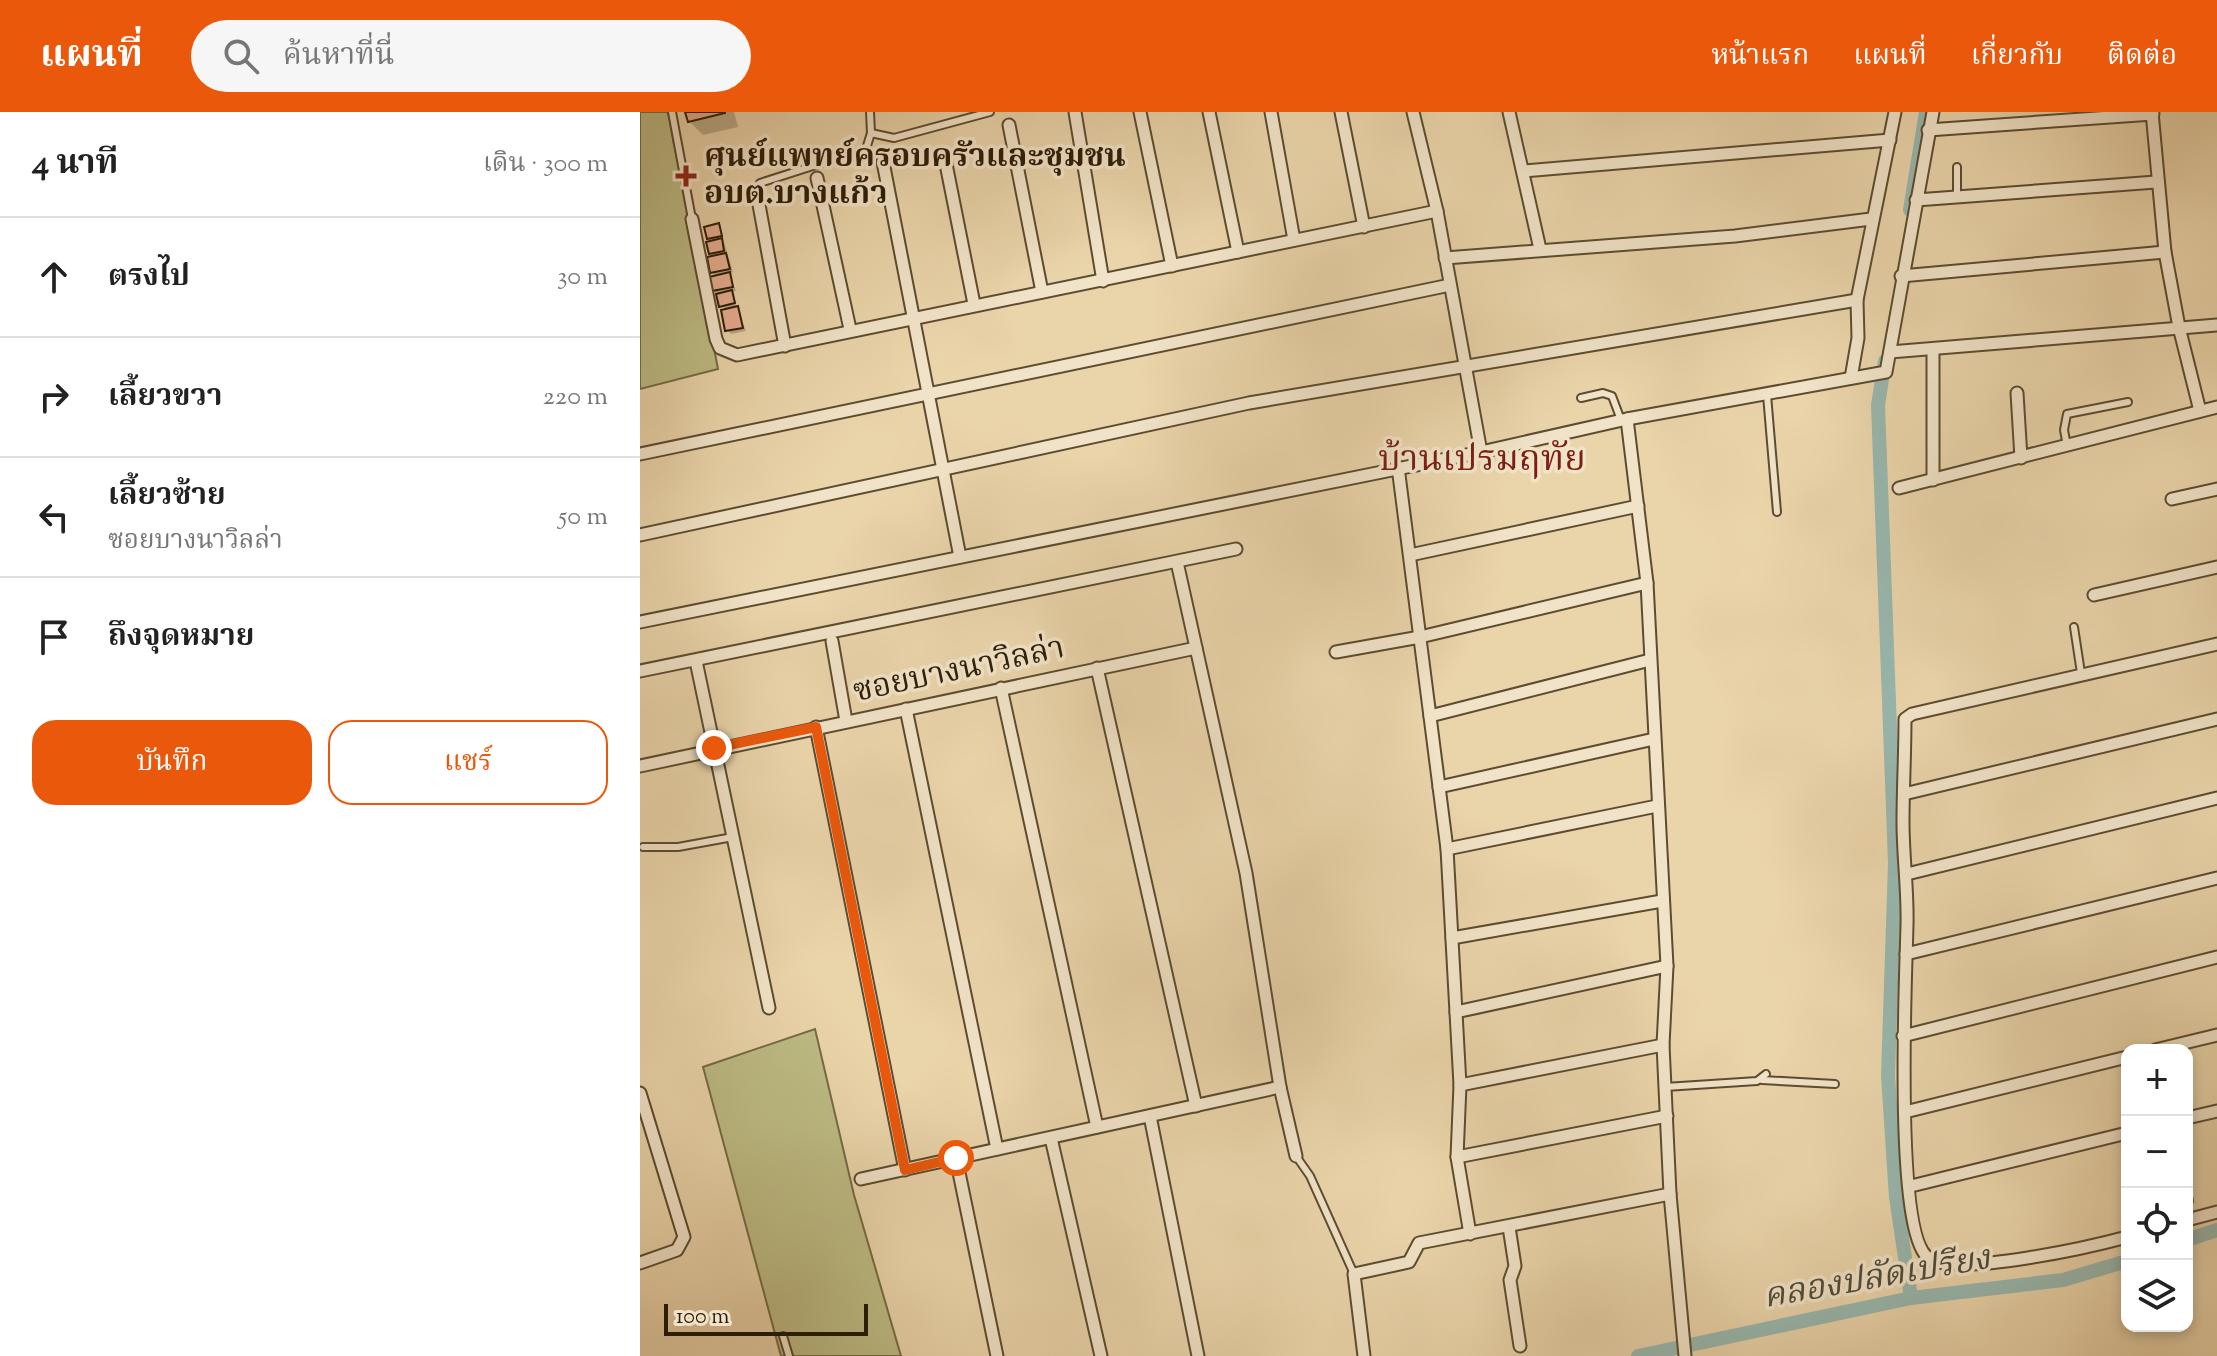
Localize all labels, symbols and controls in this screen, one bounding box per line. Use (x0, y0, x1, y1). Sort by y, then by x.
search box (191, 20, 751, 92)
text: แผนที่ (40, 30, 143, 84)
icon: search (219, 34, 263, 78)
text: ค้นหาที่นี่ (283, 35, 395, 78)
text: หน้าแรก (1711, 37, 1809, 77)
text: แผนที่ (1853, 37, 1927, 77)
text: เกี่ยวกับ (1971, 37, 2063, 77)
text: ติดต่อ (2107, 37, 2177, 77)
place label: ศุนย์แพทย์ครอบครัวและชุมชน อบต.บางแก้ว (704, 135, 1126, 218)
text: 4 นาที (32, 140, 119, 189)
text: เดิน · 300 m (483, 146, 608, 183)
marker: ศุนย์แพทย์ครอบครัวและชุมชน อบต.บางแก้ว (675, 165, 697, 187)
icon: ahead (32, 255, 76, 299)
text: ตรงไป (108, 256, 190, 299)
text: 30 m (557, 259, 608, 296)
icon: right (32, 375, 76, 419)
text: เลี้ยวขวา (108, 376, 222, 419)
text: 220 m (543, 379, 608, 416)
district label: บ้านเปรมฤทัย (1378, 435, 1586, 487)
text: เลี้ยวซ้าย (108, 475, 226, 518)
icon: left (32, 495, 76, 539)
text: 50 m (558, 499, 608, 536)
text: ซอยบางนาวิลล่า (108, 523, 283, 560)
icon: arrive (32, 615, 76, 659)
text: ถึงจุดหมาย (108, 616, 254, 659)
street label: ซอยบางนาวิลล่า (849, 626, 1069, 716)
button: บันทึก (32, 720, 312, 805)
button: แชร์ (328, 720, 608, 805)
route end (696, 730, 732, 766)
map controls (2121, 1044, 2193, 1332)
button: + (2121, 1044, 2193, 1116)
button: − (2121, 1116, 2193, 1188)
route start (938, 1140, 974, 1176)
button: locate (2121, 1188, 2193, 1260)
water label: คลองปลัดเปรียง (1760, 1235, 1996, 1323)
button: layers (2121, 1260, 2193, 1332)
scale bar (664, 1300, 868, 1336)
text: 100 m (676, 1302, 729, 1334)

